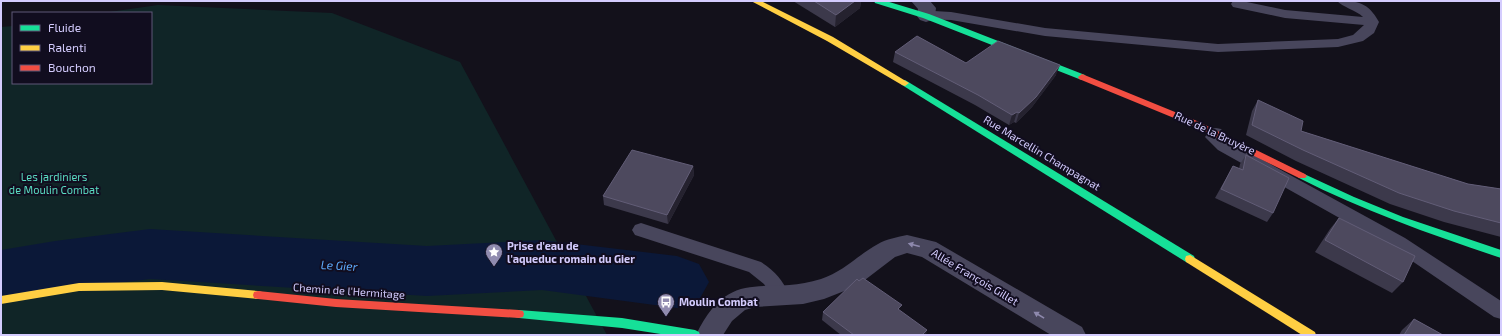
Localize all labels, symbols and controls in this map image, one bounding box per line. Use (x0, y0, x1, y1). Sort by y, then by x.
legend (12, 12, 152, 84)
text: Fluide (48, 20, 81, 34)
text: Ralenti (48, 40, 87, 54)
text: Bouchon (48, 60, 96, 74)
street label: Rue de la Bruyère (1173, 108, 1258, 157)
street label: Rue Marcellin Champagnat (981, 112, 1103, 193)
park label: Les jardiniers de Moulin Combat (9, 170, 99, 196)
place label: Prise d'eau de l'aqueduc romain du Gier (507, 239, 635, 265)
place icon: Prise d'eau de l'aqueduc romain du Gier (484, 242, 504, 267)
one-way arrow (908, 242, 920, 248)
street label: Allée François Gillet (929, 246, 1021, 308)
water label: Le Gier (320, 257, 358, 273)
street label: Chemin de l'Hermitage (293, 280, 405, 301)
bus stop icon: Moulin Combat (656, 292, 676, 317)
place label: Moulin Combat (679, 295, 758, 308)
one-way arrow (1033, 312, 1045, 319)

